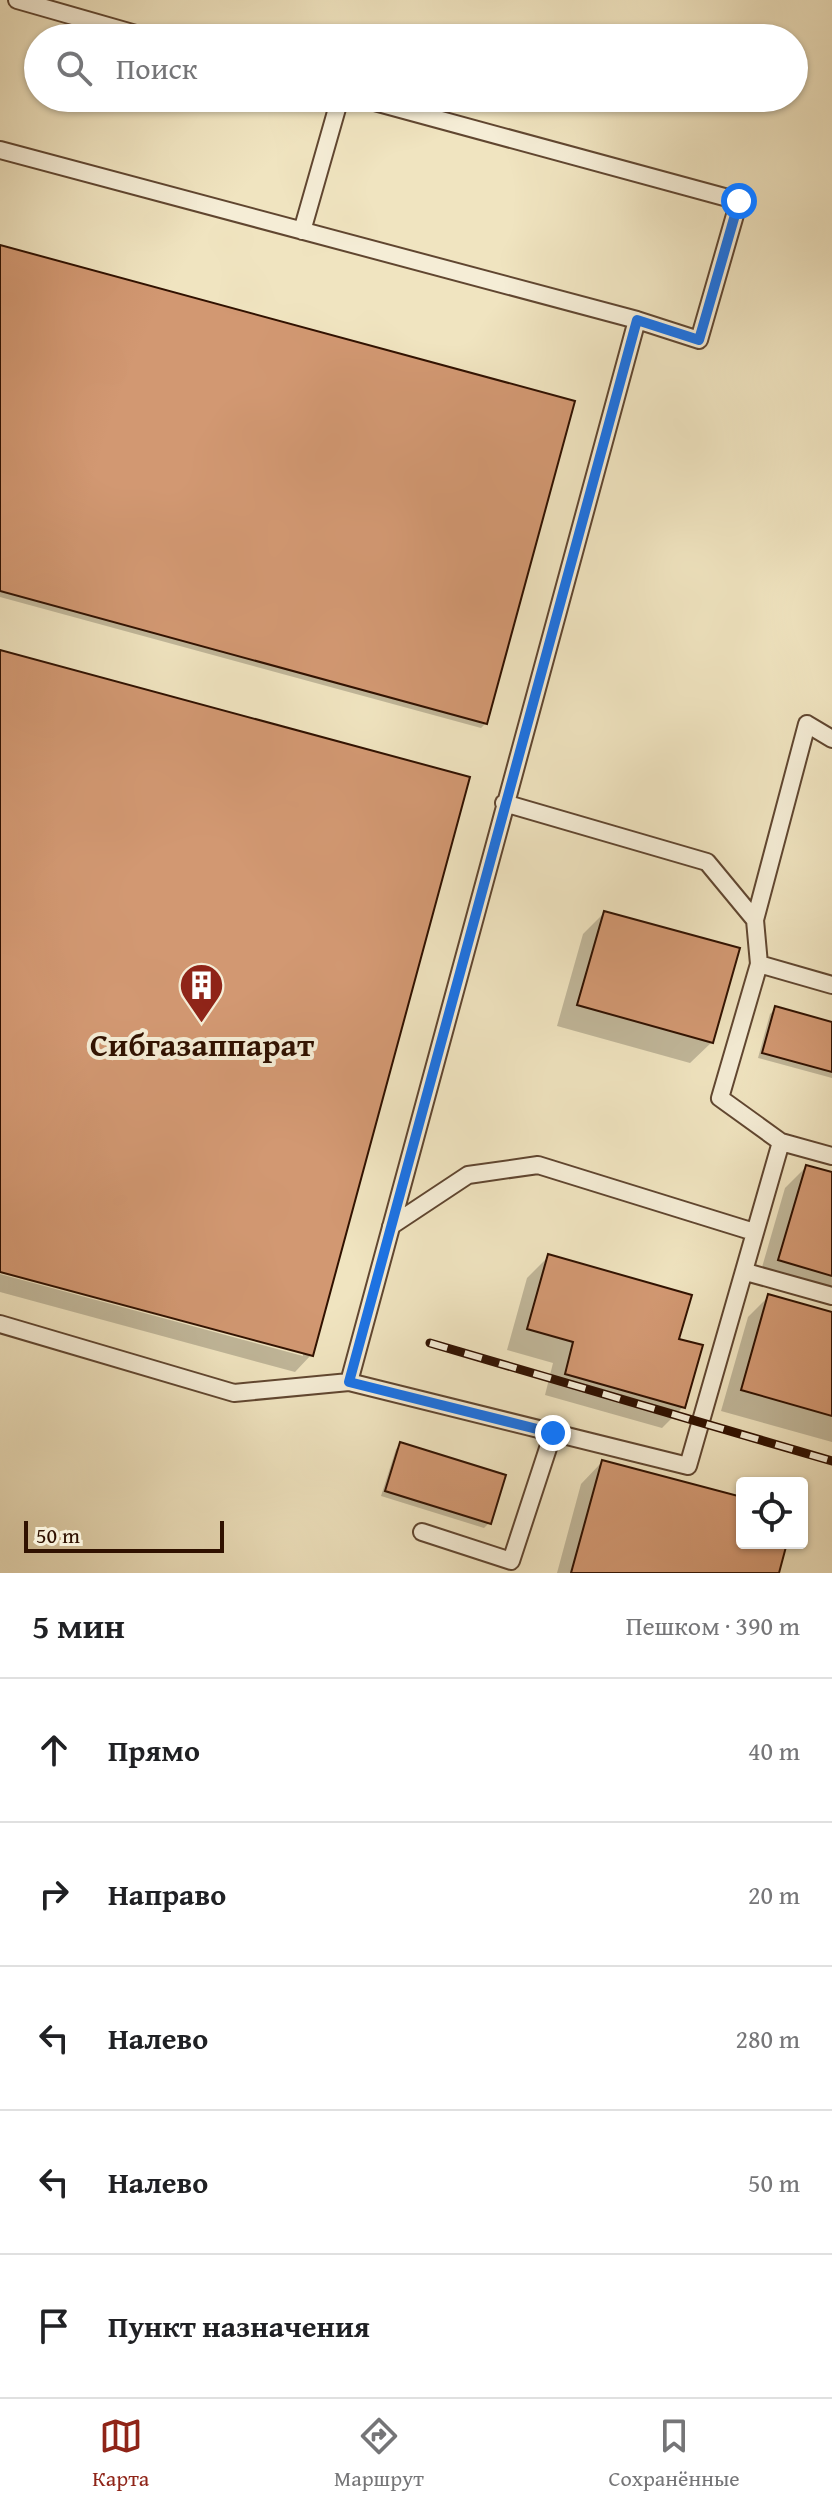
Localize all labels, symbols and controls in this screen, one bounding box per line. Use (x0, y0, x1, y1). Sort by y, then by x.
search box (24, 24, 808, 112)
icon: search (52, 46, 96, 90)
text: Поиск (116, 46, 198, 90)
route start (721, 183, 757, 219)
building icon: Сибгазаппарат (178, 961, 226, 1024)
place label: Сибгазаппарат (90, 1021, 315, 1068)
route end (535, 1415, 571, 1451)
map controls (736, 1477, 808, 1549)
button: locate (736, 1477, 808, 1549)
scale bar (24, 1517, 224, 1553)
text: 50 m (36, 1519, 80, 1551)
text: 5 мин (32, 1601, 125, 1650)
text: Пешком · 390 m (626, 1606, 800, 1645)
icon: ahead (32, 1728, 76, 1772)
text: Прямо (108, 1728, 200, 1772)
text: 40 m (748, 1731, 800, 1770)
icon: right (32, 1872, 76, 1916)
text: Направо (108, 1872, 226, 1916)
text: 20 m (748, 1875, 800, 1914)
icon: left (32, 2016, 76, 2060)
text: Налево (108, 2016, 208, 2060)
text: 280 m (735, 2019, 800, 2058)
icon: left (32, 2160, 76, 2204)
text: Налево (108, 2160, 208, 2204)
text: 50 m (748, 2163, 800, 2202)
icon: arrive (32, 2304, 76, 2348)
text: Пункт назначения (108, 2304, 370, 2348)
tab: Карта (92, 2414, 149, 2494)
tab: Маршрут (334, 2414, 424, 2494)
tab: Сохранённые (609, 2414, 740, 2494)

